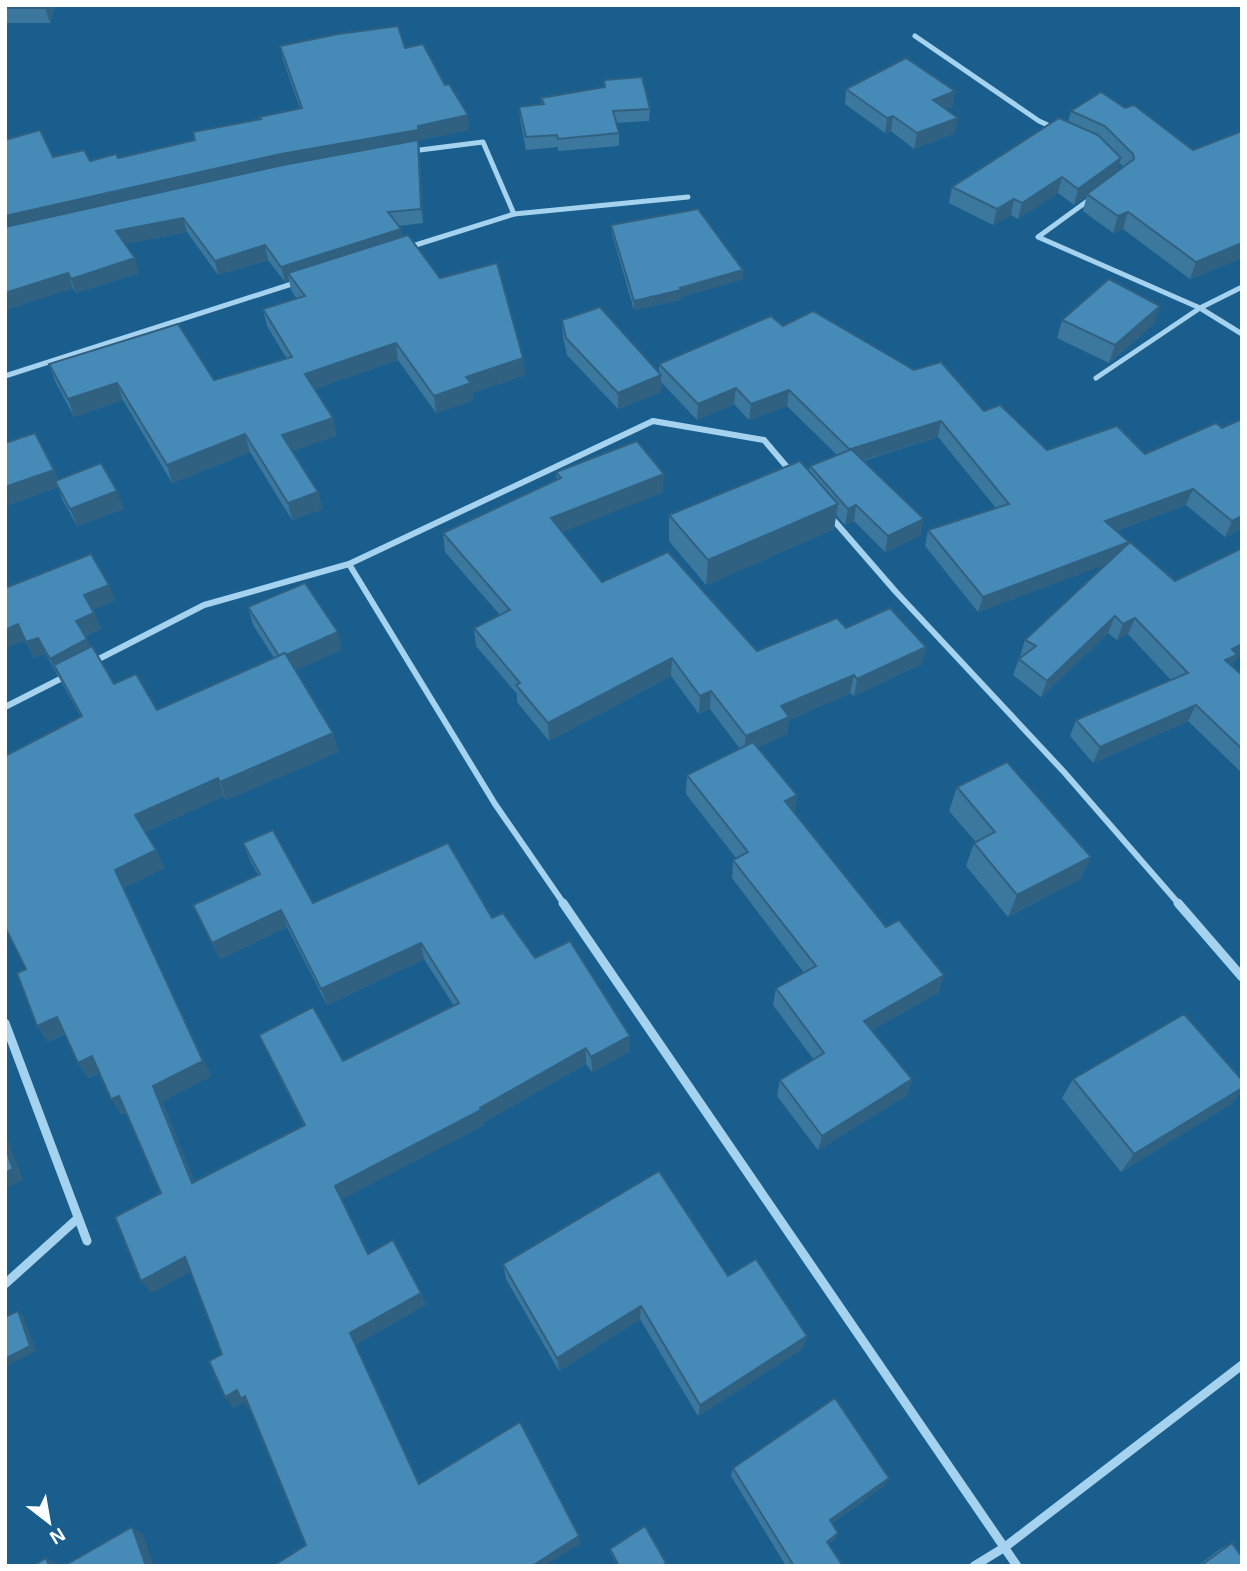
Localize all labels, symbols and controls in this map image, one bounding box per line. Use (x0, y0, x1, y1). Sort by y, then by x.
north arrow (14, 1487, 84, 1557)
text: N (46, 1524, 69, 1549)

